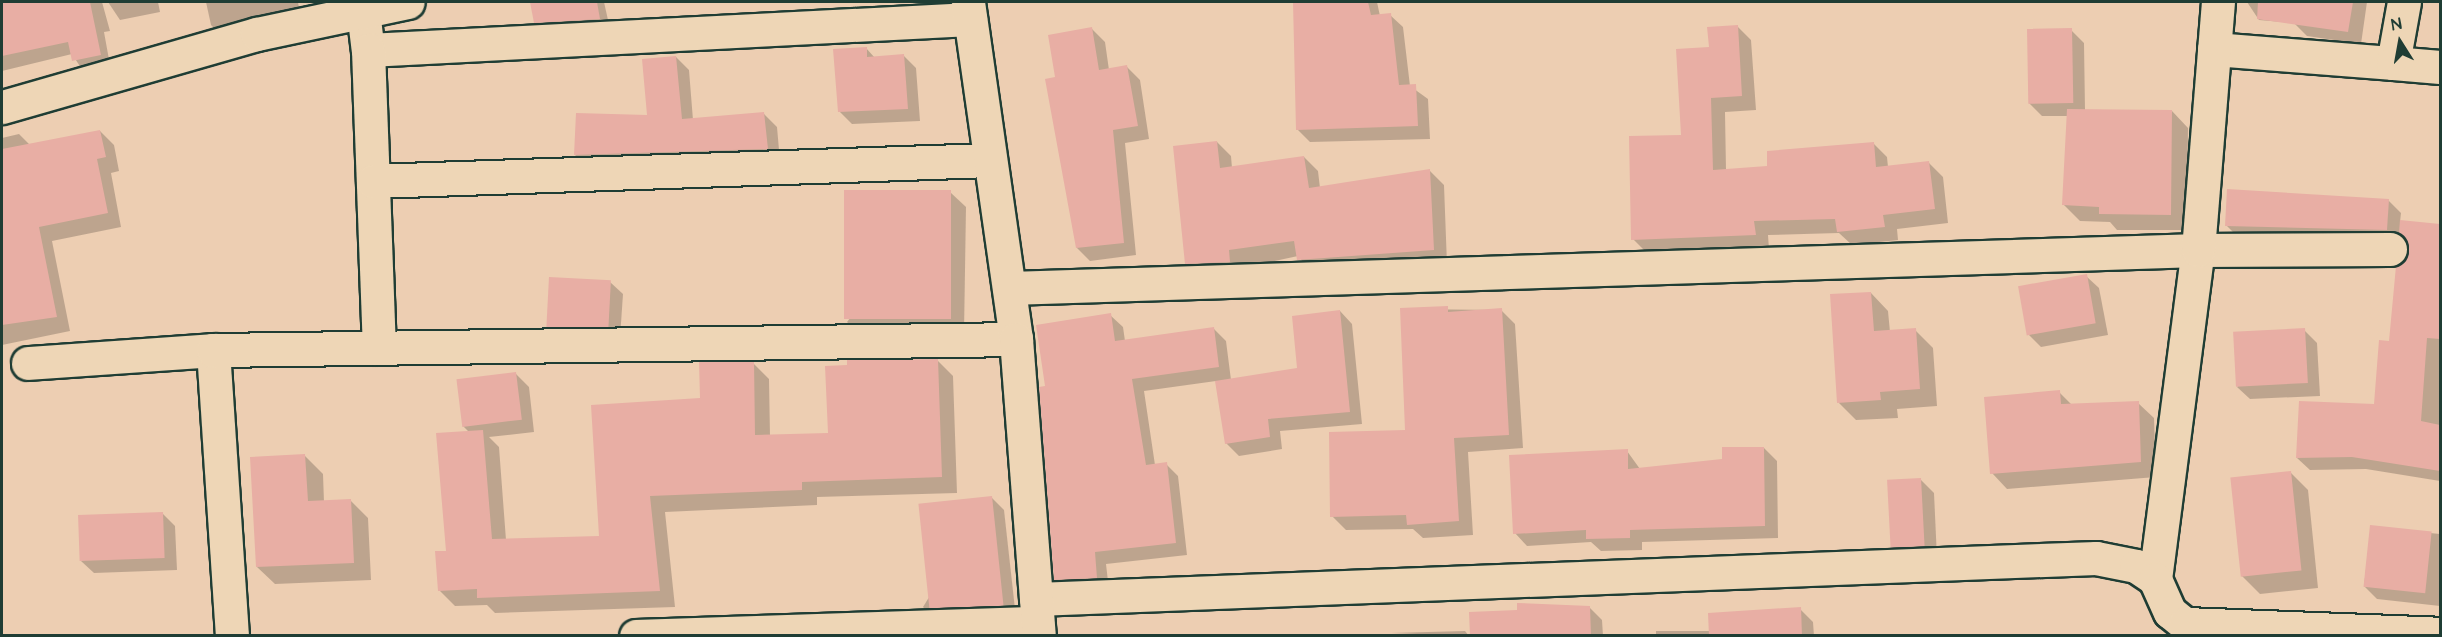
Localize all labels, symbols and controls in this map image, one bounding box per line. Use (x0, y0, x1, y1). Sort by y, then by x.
north arrow (2370, 12, 2430, 72)
text: N (2390, 13, 2404, 36)

